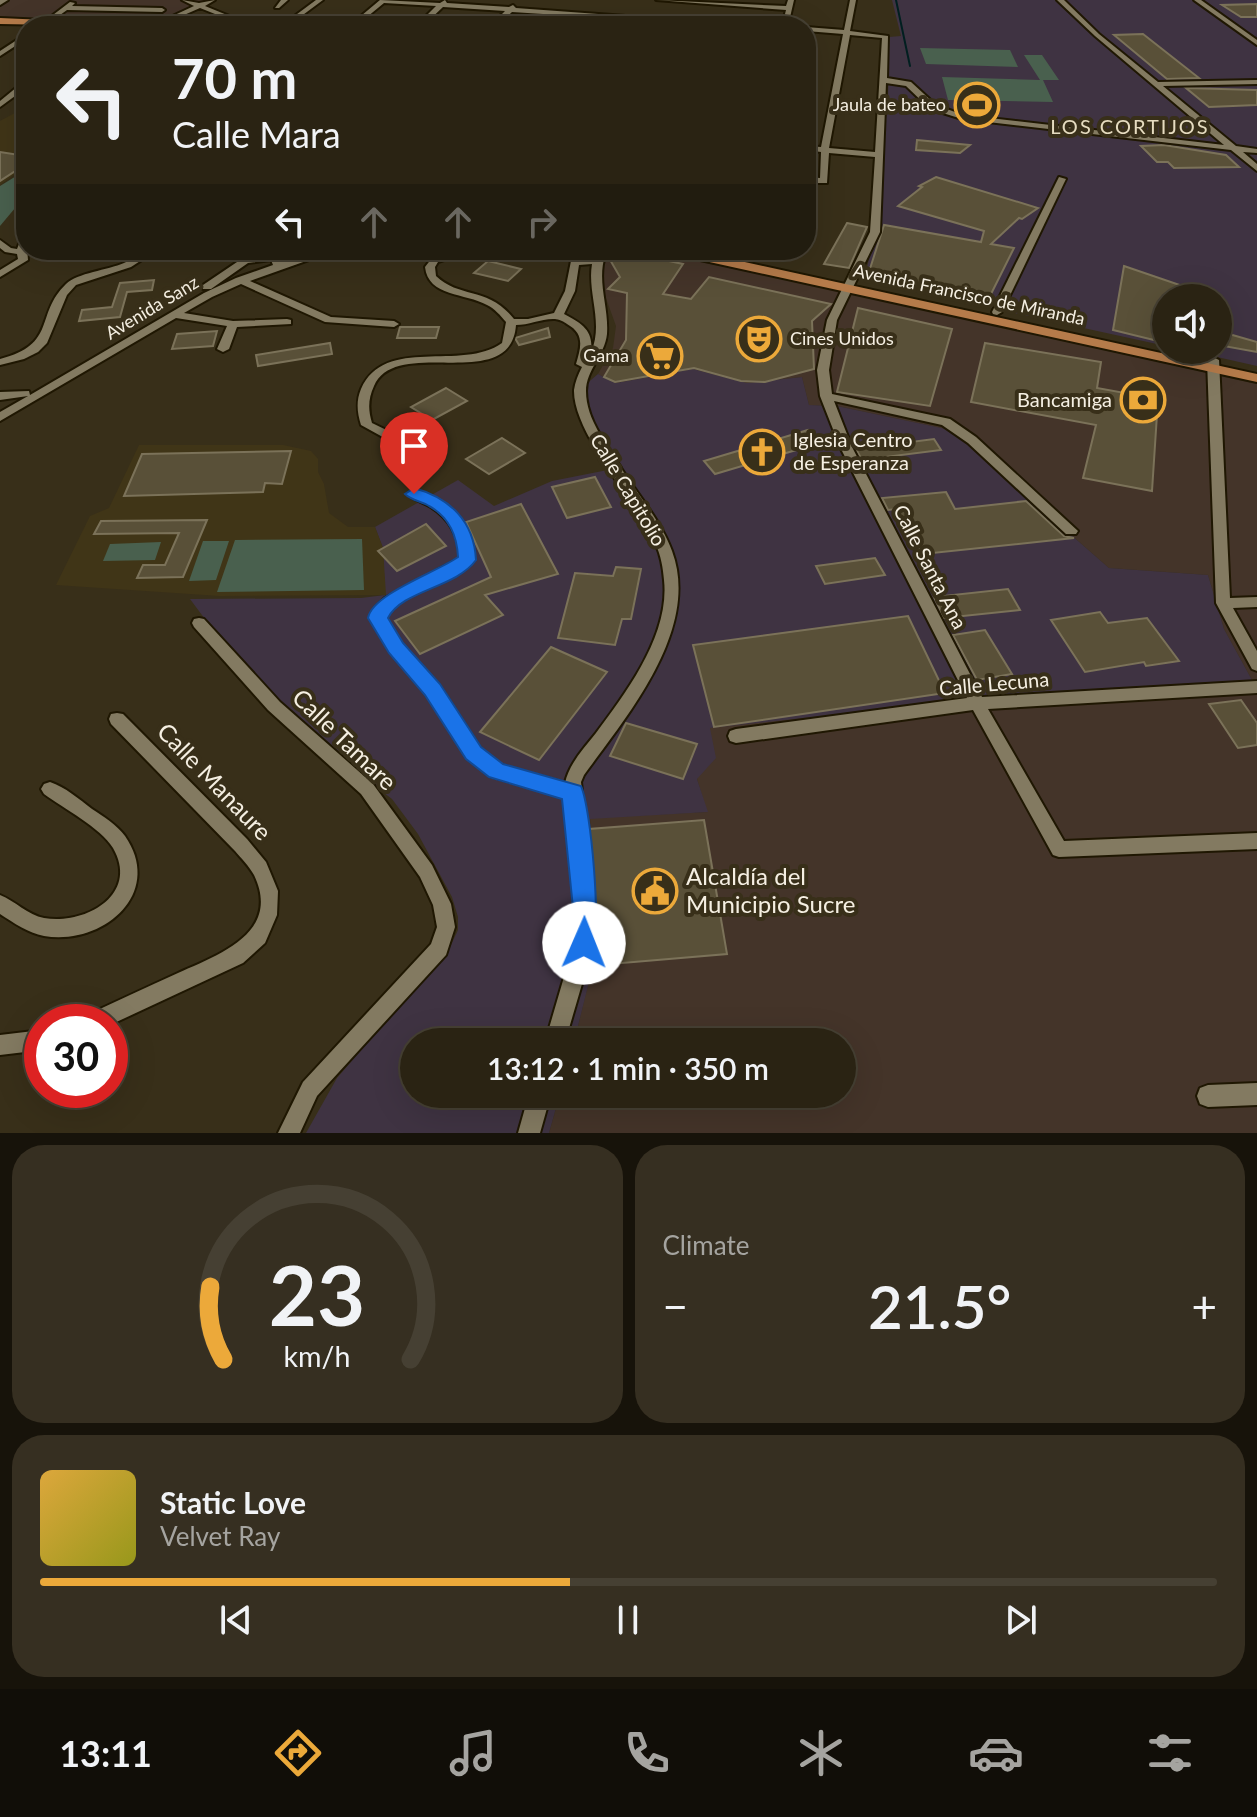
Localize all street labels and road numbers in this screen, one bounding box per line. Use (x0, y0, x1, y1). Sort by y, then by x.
street label: Avenida Francisco de Miranda (851, 259, 1087, 329)
street label: Avenida Sanz (101, 271, 202, 344)
street label: Calle Capitolio (586, 429, 672, 550)
street label: Calle Santa Ana (889, 500, 973, 633)
street label: Calle Lecuna (938, 666, 1050, 700)
street label: Calle Tamare (287, 682, 403, 796)
street label: Calle Manaure (152, 716, 278, 846)

